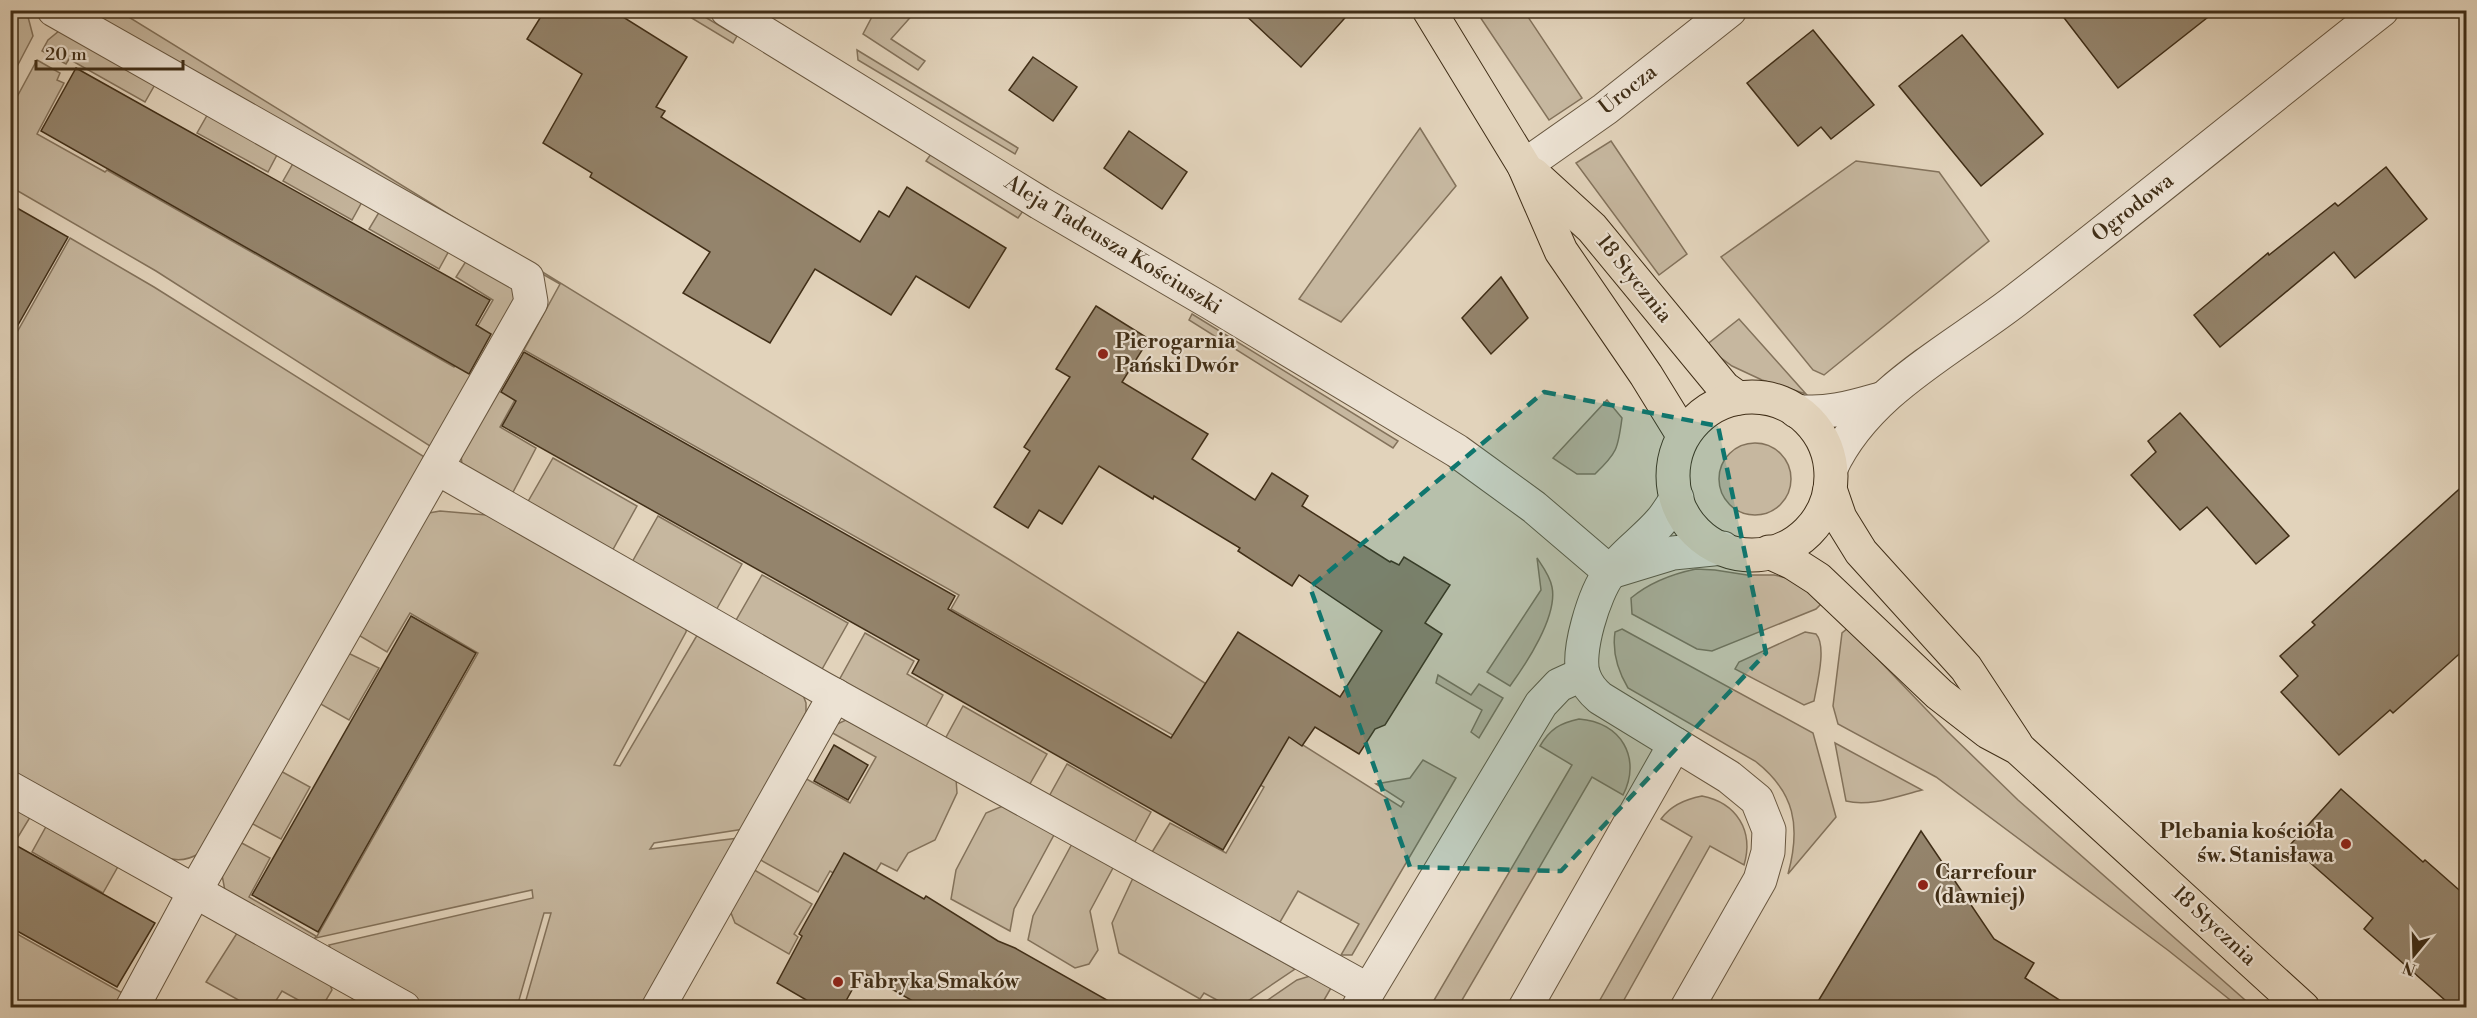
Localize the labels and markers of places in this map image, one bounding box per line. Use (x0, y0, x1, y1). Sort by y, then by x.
place label: Pierogarnia Pański Dwór (1115, 329, 1239, 379)
marker: Pierogarnia Pański Dwór (1096, 347, 1110, 361)
place label: Plebania kościoła św. Stanisława (2160, 819, 2335, 869)
marker: Plebania kościoła św. Stanisława (2339, 837, 2353, 851)
place label: Carrefour (dawniej) (1935, 860, 2037, 910)
marker: Carrefour (dawniej) (1916, 878, 1930, 892)
place label: Fabryka Smaków (850, 969, 1019, 995)
marker: Fabryka Smaków (831, 975, 845, 989)

